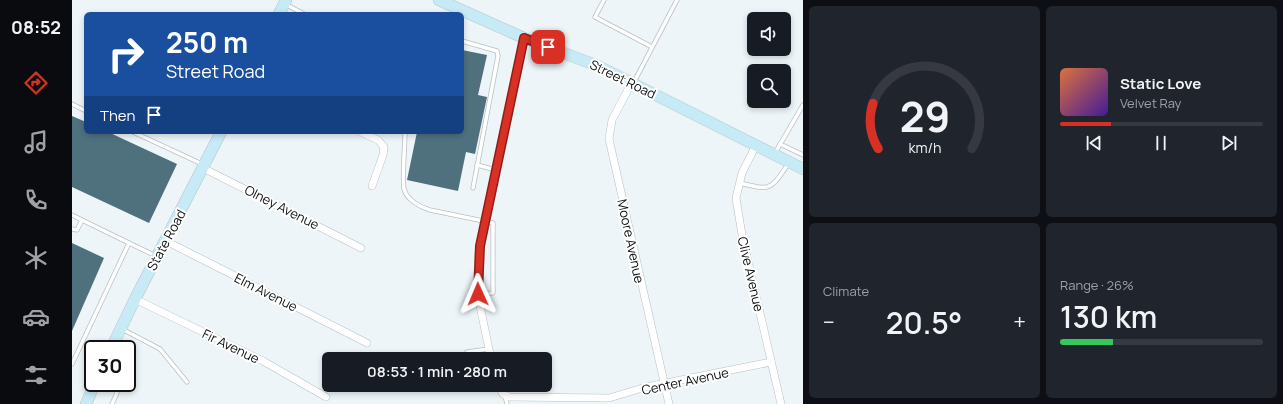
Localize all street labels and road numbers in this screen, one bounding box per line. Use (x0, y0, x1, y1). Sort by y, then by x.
street label: Street Road (587, 55, 659, 103)
street label: Olney Avenue (242, 180, 323, 234)
street label: Moore Avenue (613, 197, 649, 285)
street label: State Road (142, 206, 190, 274)
street label: Clive Avenue (734, 235, 768, 314)
street label: Elm Avenue (231, 268, 301, 316)
street label: Fir Avenue (199, 324, 263, 368)
street label: Center Avenue (640, 363, 731, 399)

